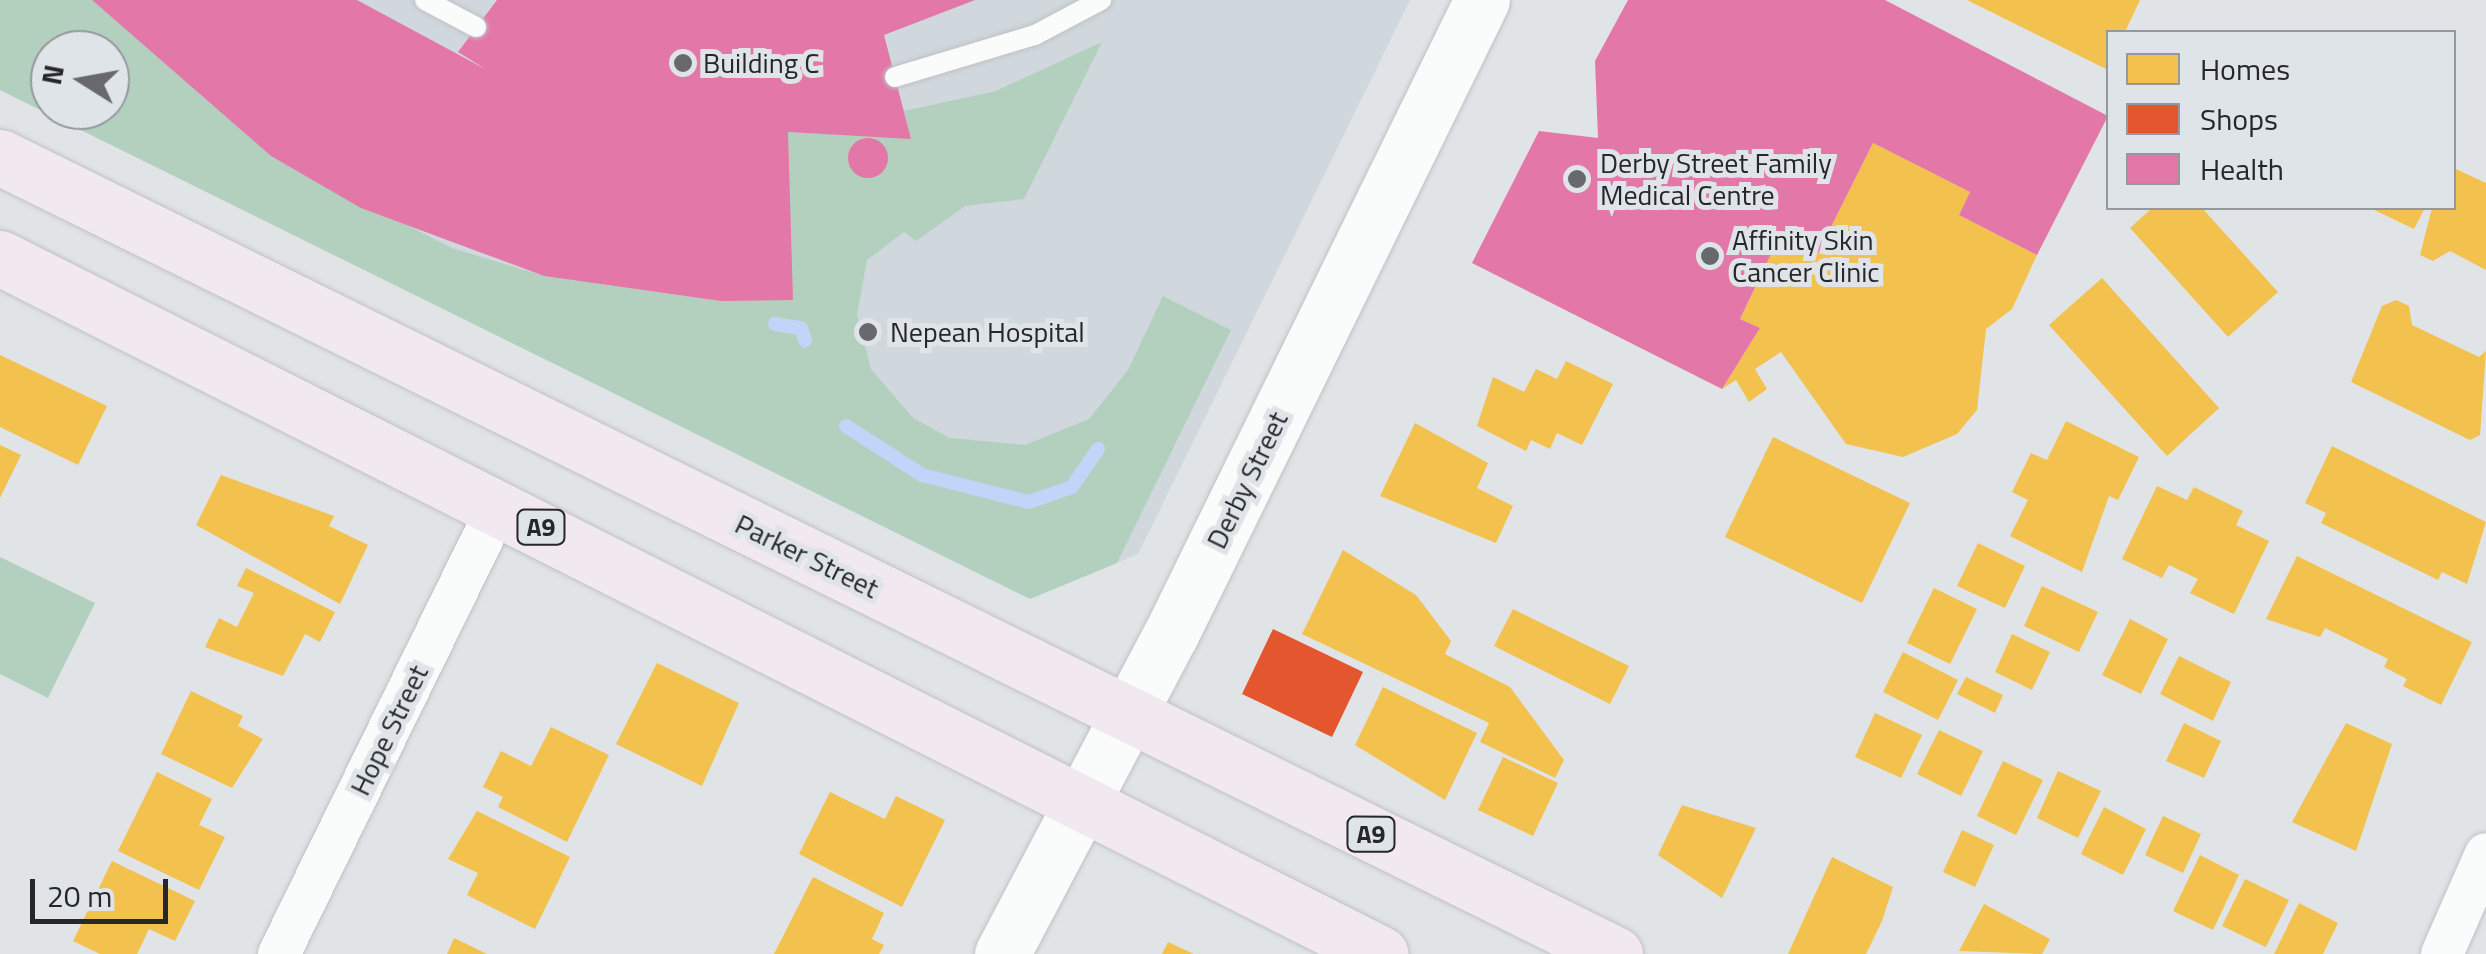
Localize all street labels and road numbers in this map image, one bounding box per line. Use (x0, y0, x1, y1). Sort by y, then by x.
street label: Derby Street (1199, 406, 1295, 554)
road number: A9 (516, 507, 566, 547)
street label: Parker Street (730, 507, 884, 605)
street label: Hope Street (343, 659, 435, 801)
road number: A9 (1346, 814, 1396, 854)

